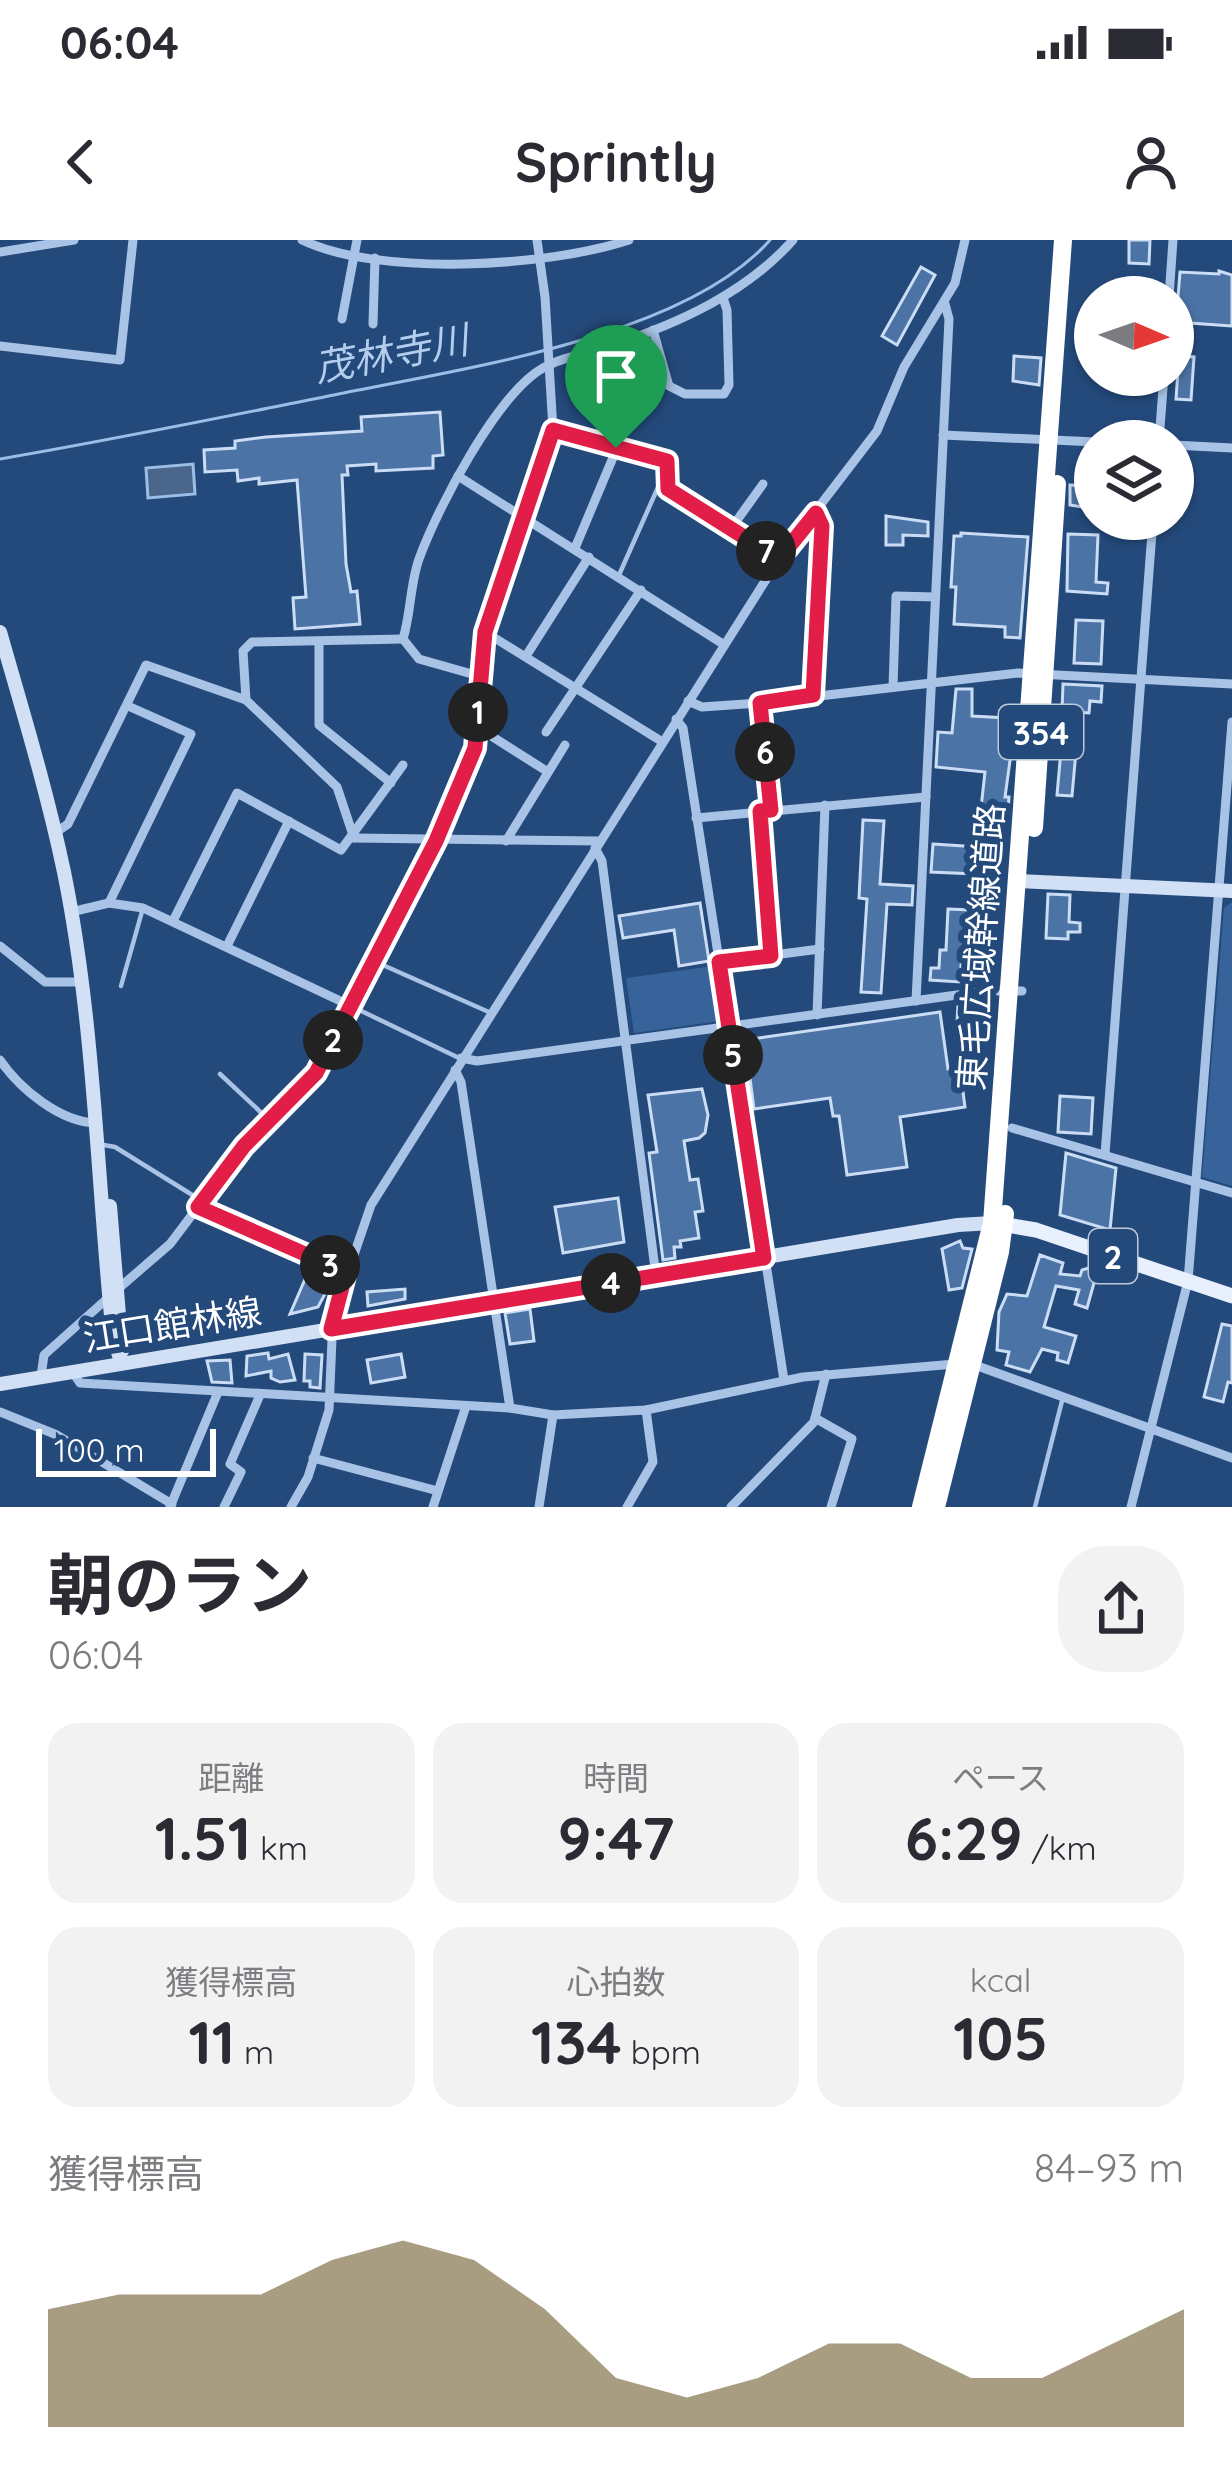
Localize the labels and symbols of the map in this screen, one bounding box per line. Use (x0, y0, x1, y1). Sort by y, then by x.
north arrow (1074, 276, 1194, 396)
water label: 茂林寺川 (310, 313, 476, 392)
pin (565, 325, 667, 448)
pin: 7 (736, 521, 796, 581)
pin: 1 (448, 682, 508, 742)
road number: 354 (999, 705, 1083, 759)
pin: 6 (735, 722, 795, 782)
street label: 東毛広域幹線道路 (948, 802, 1012, 1092)
pin: 2 (303, 1010, 363, 1070)
pin: 5 (703, 1025, 763, 1085)
road number: 2 (1089, 1229, 1137, 1283)
pin: 3 (300, 1235, 360, 1295)
pin: 4 (581, 1253, 641, 1313)
street label: 江口館林線 (80, 1288, 264, 1360)
scale bar (36, 1423, 216, 1476)

